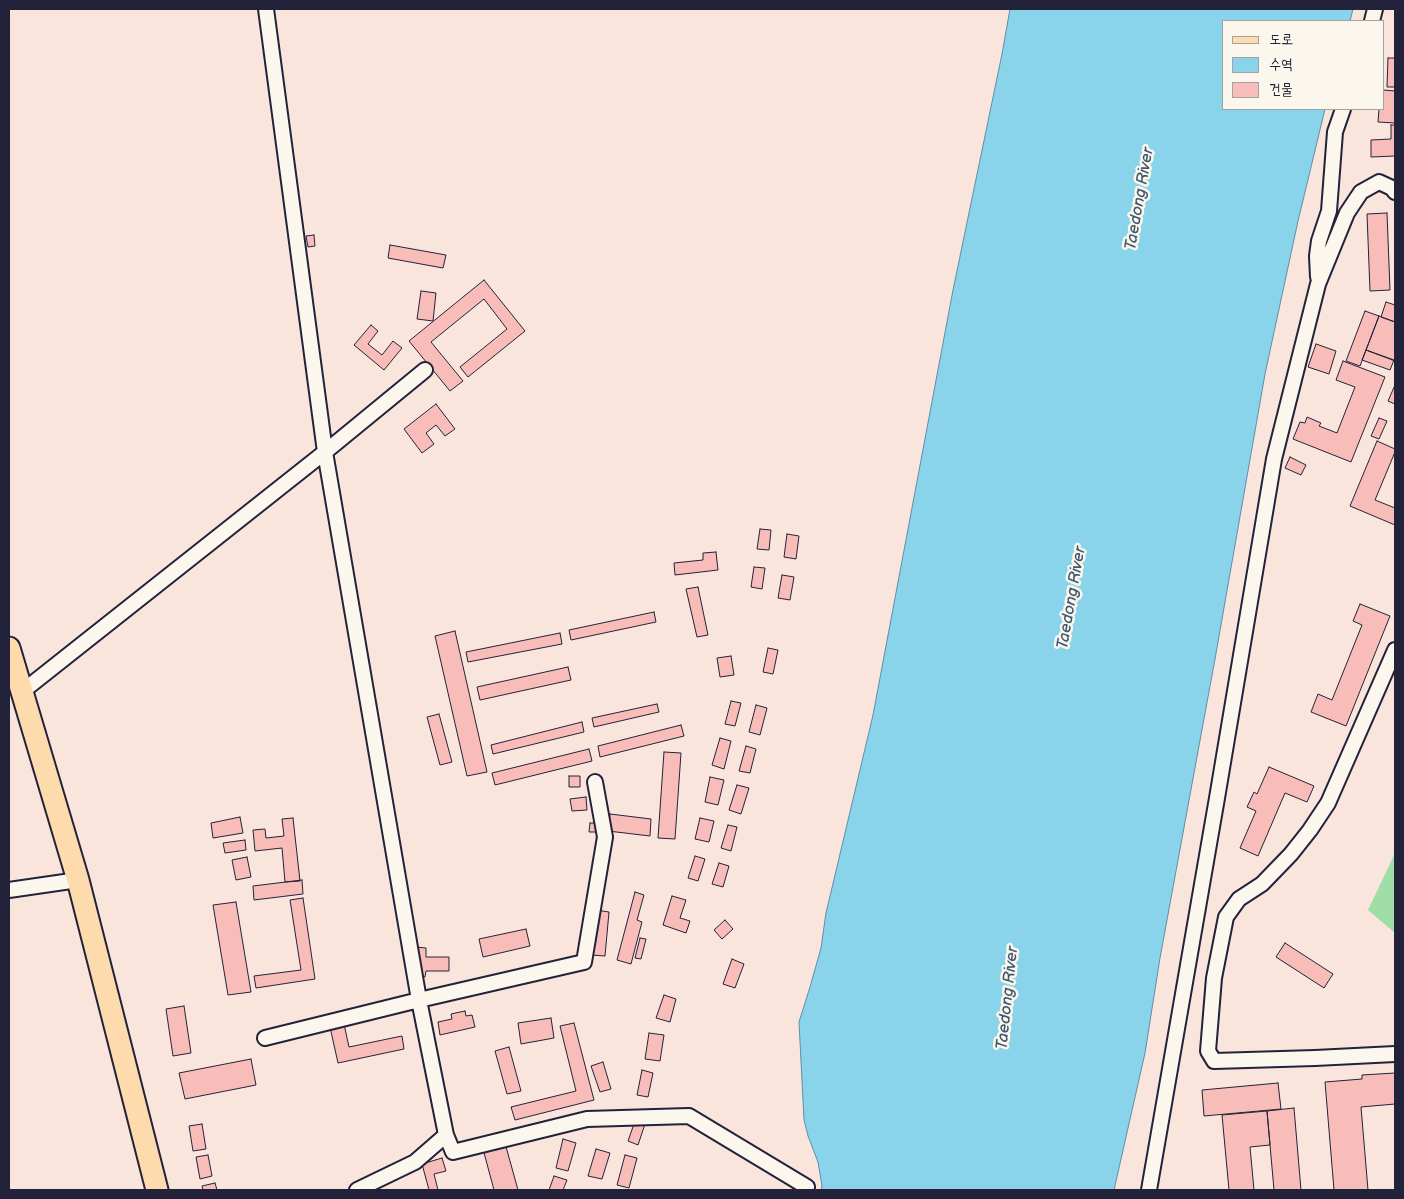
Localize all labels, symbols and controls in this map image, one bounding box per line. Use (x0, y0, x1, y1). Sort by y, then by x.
legend (1222, 20, 1384, 110)
text: 도로 (1269, 30, 1293, 49)
text: 수역 (1269, 55, 1293, 74)
text: 건물 (1269, 80, 1293, 99)
water label: Taedong River (1122, 146, 1158, 252)
water label: Taedong River (1054, 545, 1090, 651)
water label: Taedong River (993, 945, 1023, 1051)

